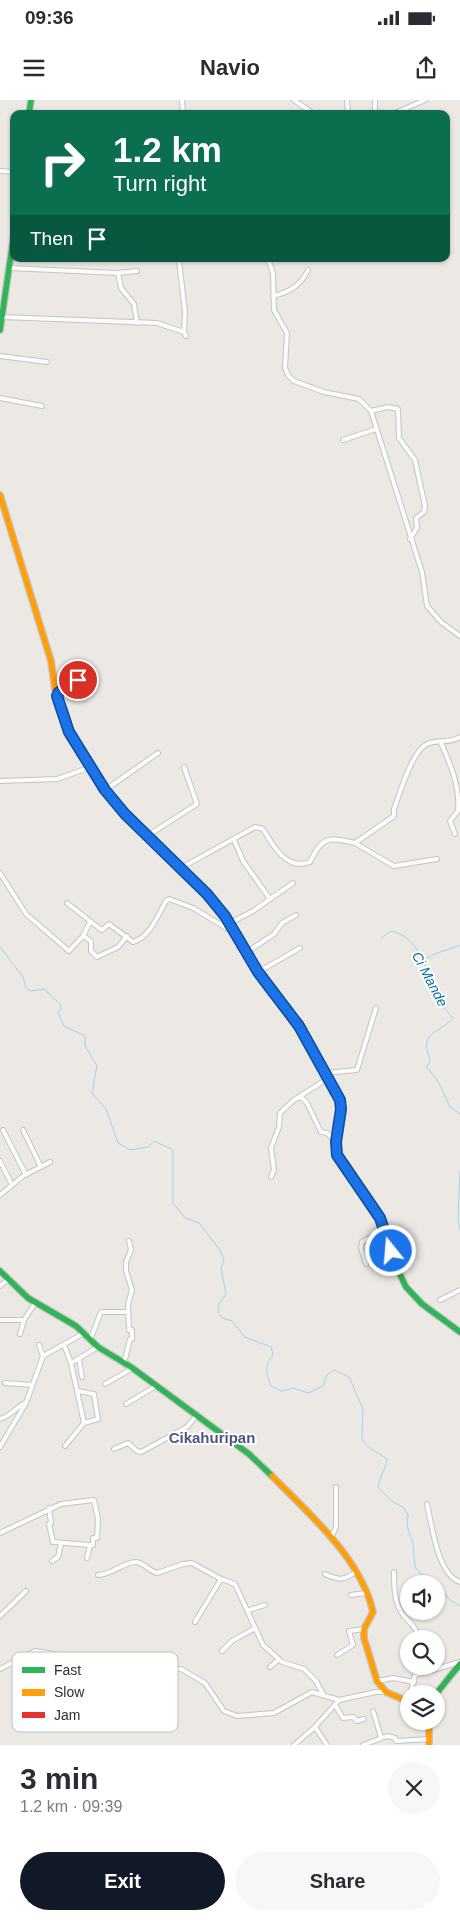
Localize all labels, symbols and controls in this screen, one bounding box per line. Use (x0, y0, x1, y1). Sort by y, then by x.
text: 09:36 (25, 7, 74, 28)
icon: menu (20, 54, 48, 82)
icon: share (412, 54, 440, 82)
text: Navio (200, 55, 260, 80)
icon: right (30, 130, 95, 195)
text: 1.2 km (113, 130, 222, 169)
text: Turn right (113, 171, 206, 196)
icon: arrive (83, 225, 111, 253)
text: Then (30, 228, 73, 249)
pin (57, 659, 99, 701)
icon: arrive (64, 666, 92, 694)
water label: Ci Mande (409, 949, 451, 1009)
position arrow (364, 1224, 416, 1276)
district label: Cikahuripan (169, 1429, 255, 1446)
map controls (400, 1575, 445, 1730)
button: sound (400, 1575, 445, 1620)
button: search (400, 1630, 445, 1675)
legend (12, 1652, 178, 1732)
text: Fast (54, 1662, 81, 1678)
text: Slow (54, 1684, 85, 1700)
button: layers (400, 1685, 445, 1730)
text: Jam (54, 1707, 80, 1723)
text: 3 min (20, 1762, 98, 1795)
button: close (388, 1762, 440, 1814)
text: 1.2 km · 09:39 (20, 1798, 122, 1815)
button: Exit (20, 1852, 225, 1910)
button: Share (235, 1852, 440, 1910)

